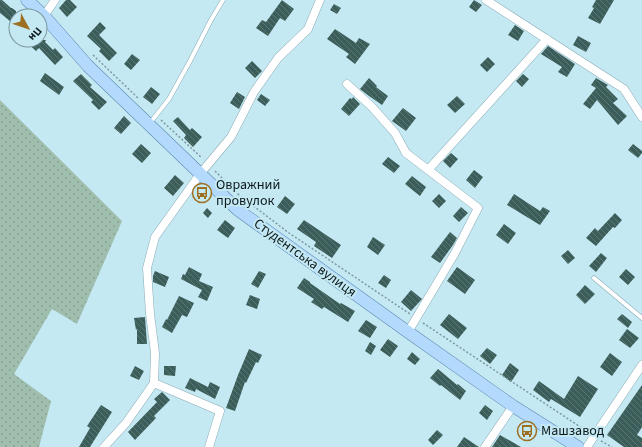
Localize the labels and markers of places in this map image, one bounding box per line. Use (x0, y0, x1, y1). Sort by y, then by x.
place label: Овражний провулок (216, 175, 280, 211)
bus stop icon: Овражний провулок (191, 182, 213, 204)
bus stop icon: Машзавод (516, 420, 538, 442)
place label: Машзавод (541, 421, 605, 441)

